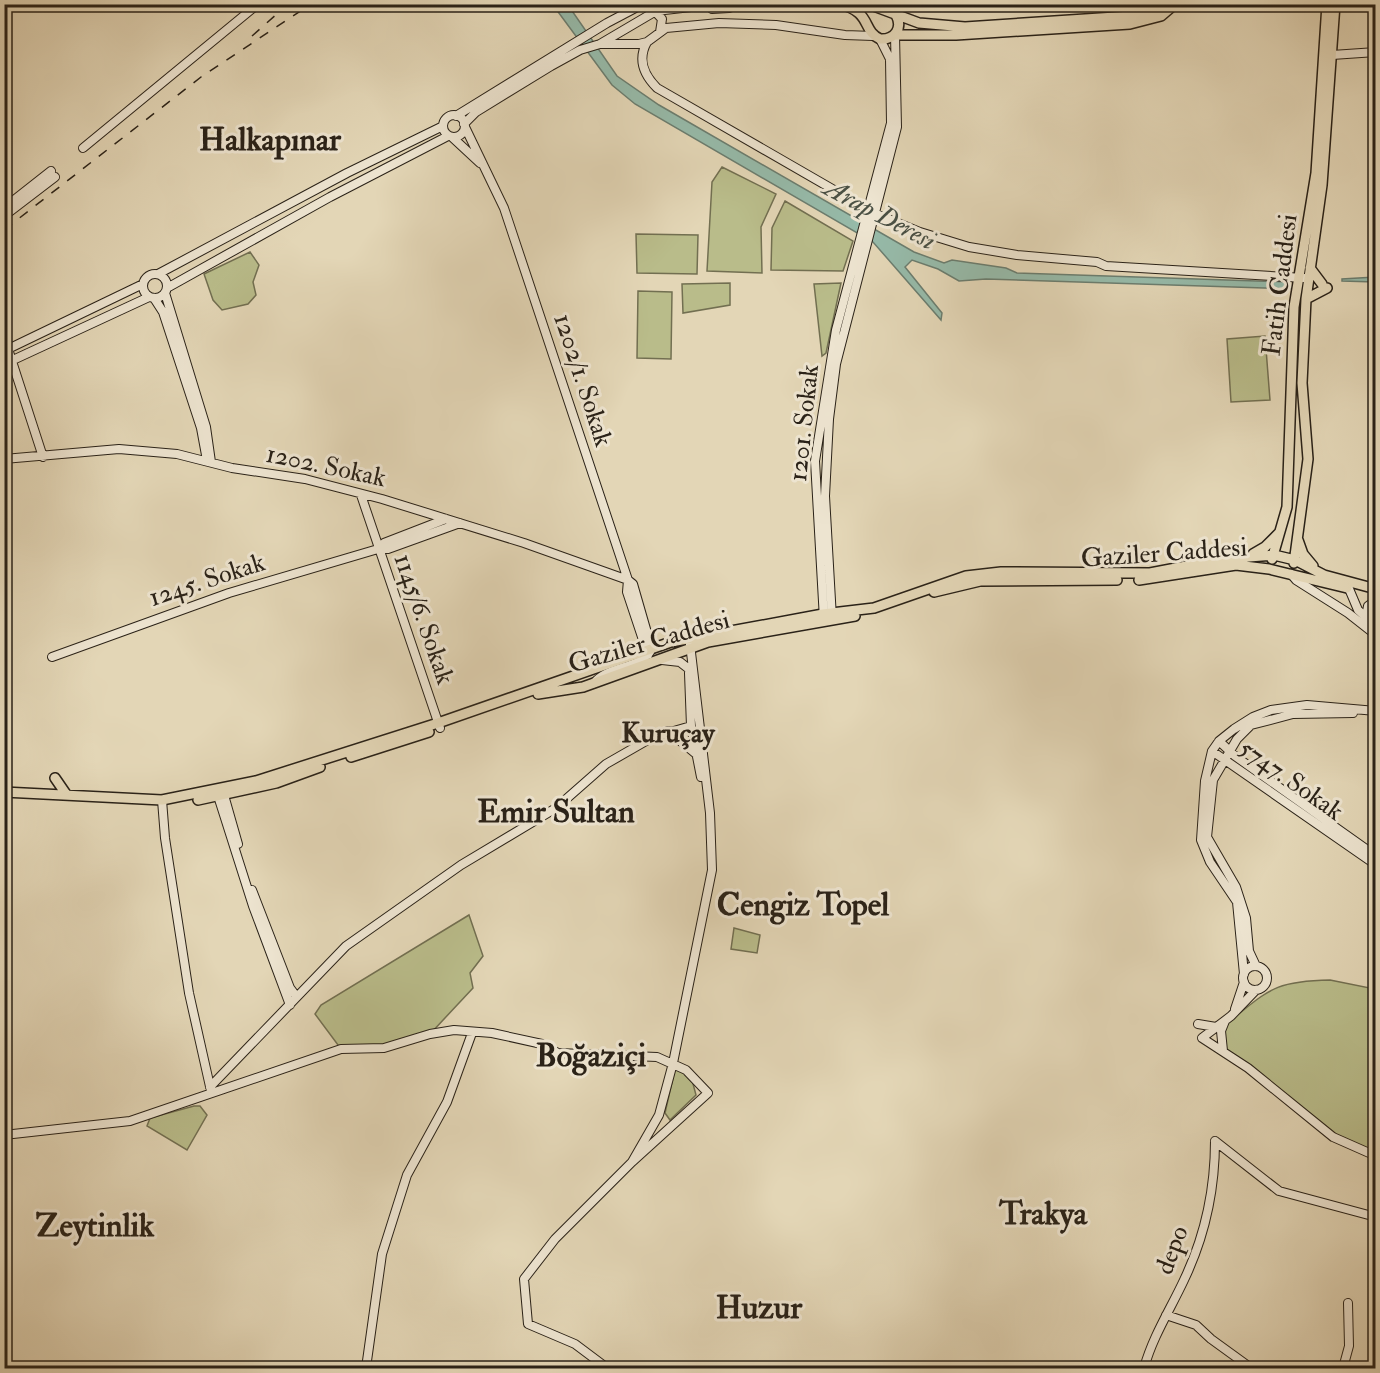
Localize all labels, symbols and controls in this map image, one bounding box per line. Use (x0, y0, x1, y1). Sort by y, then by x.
district label: Halkapınar (199, 120, 342, 160)
water label: Arap Deresi (816, 169, 942, 257)
street label: Fatih Caddesi (1255, 212, 1305, 358)
street label: 1202/1. Sokak (546, 310, 620, 451)
street label: 1201. Sokak (782, 362, 826, 483)
street label: 1202. Sokak (263, 438, 389, 494)
street label: Gaziler Caddesi (1080, 531, 1248, 575)
street label: 1245. Sokak (145, 546, 270, 614)
street label: 1145/6. Sokak (387, 549, 461, 689)
street label: Gaziler Caddesi (565, 604, 734, 680)
district label: Kuruçay (621, 716, 716, 751)
street label: 5747. Sokak (1233, 732, 1350, 828)
district label: Emir Sultan (477, 792, 635, 832)
district label: Cengiz Topel (717, 885, 890, 925)
district label: Boğaziçi (536, 1036, 647, 1076)
district label: Trakya (998, 1194, 1088, 1234)
district label: Zeytinlik (36, 1206, 155, 1246)
street label: depo (1148, 1221, 1197, 1279)
district label: Huzur (716, 1288, 803, 1328)

